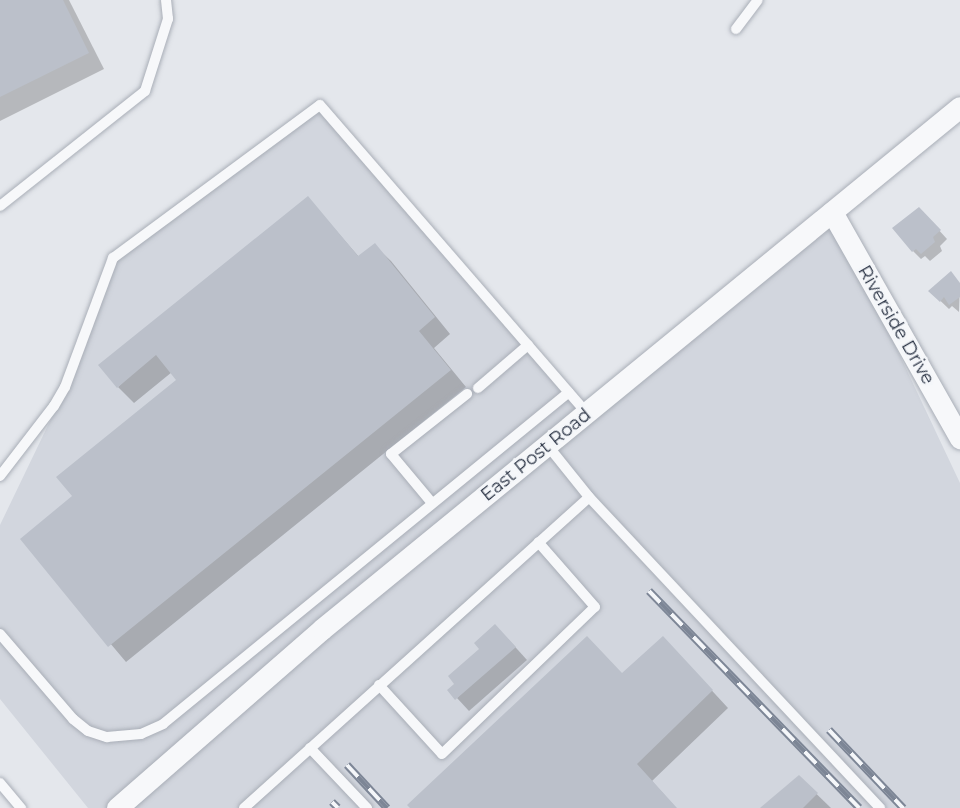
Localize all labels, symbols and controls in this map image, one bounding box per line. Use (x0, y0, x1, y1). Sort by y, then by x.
street label: Riverside Drive (853, 262, 939, 388)
street label: East Post Road (477, 404, 595, 506)

